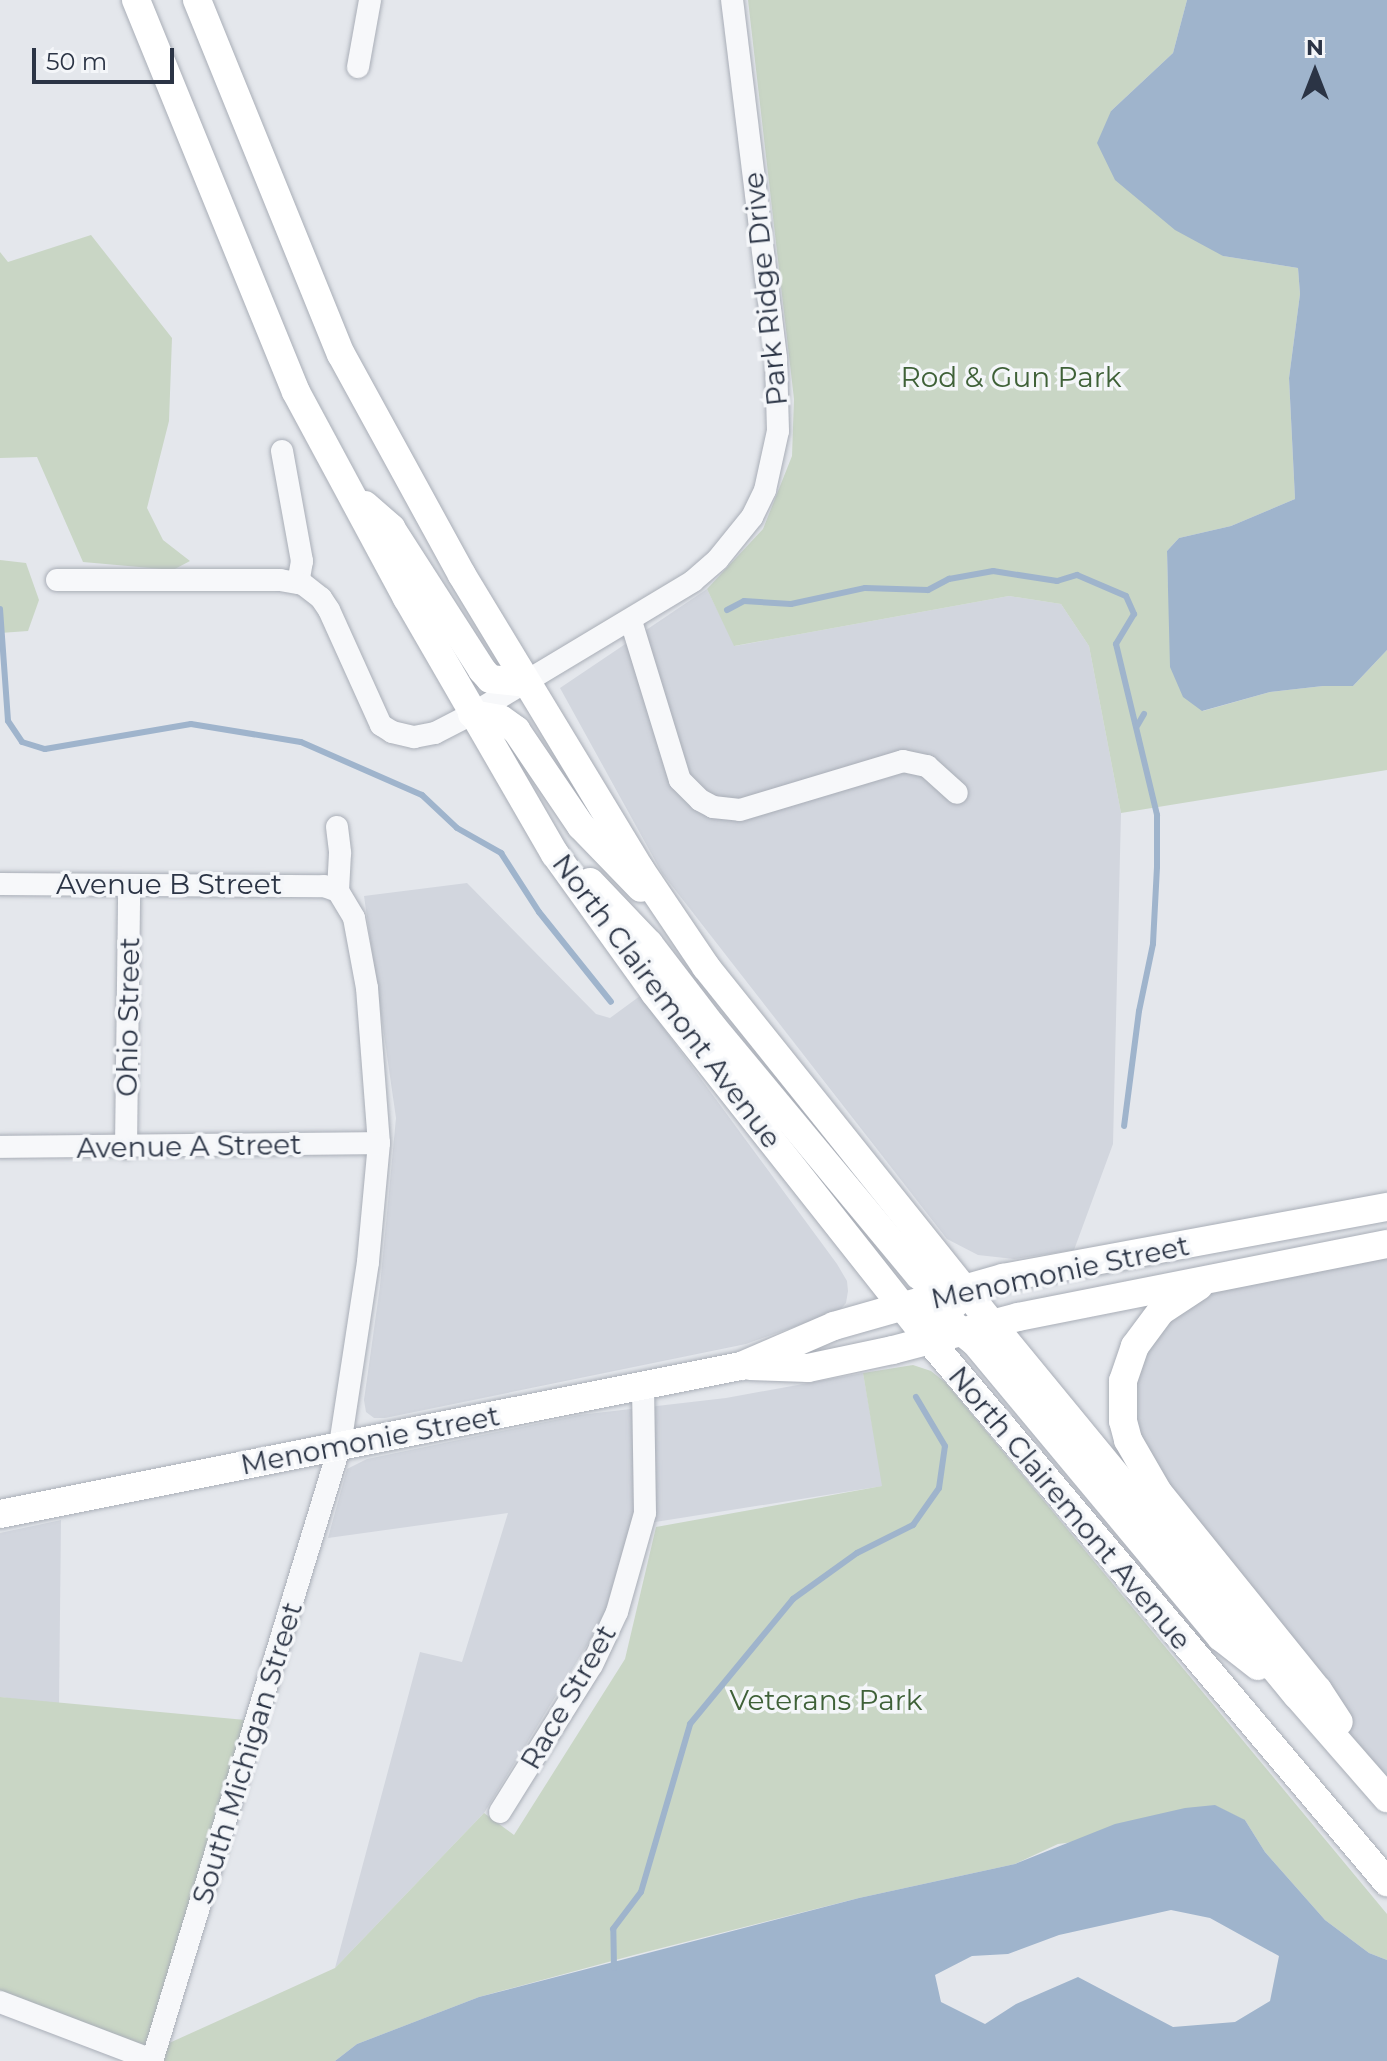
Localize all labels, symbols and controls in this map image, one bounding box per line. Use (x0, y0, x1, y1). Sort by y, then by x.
scale bar (36, 32, 178, 82)
north arrow (1275, 32, 1355, 112)
text: N (1306, 34, 1324, 61)
text: 50 m (46, 47, 107, 76)
street label: Park Ridge Drive (736, 170, 794, 408)
park label: Rod & Gun Park (901, 360, 1121, 394)
street label: North Clairemont Avenue (545, 847, 789, 1155)
street label: Avenue B Street (56, 867, 282, 901)
street label: Ohio Street (110, 937, 146, 1097)
street label: Avenue A Street (76, 1127, 302, 1165)
street label: Menomonie Street (928, 1228, 1192, 1316)
street label: North Clairemont Avenue (942, 1360, 1198, 1656)
street label: Menomonie Street (238, 1398, 502, 1482)
street label: South Michigan Street (185, 1598, 309, 1908)
street label: Race Street (513, 1619, 623, 1775)
park label: Veterans Park (729, 1683, 923, 1717)

